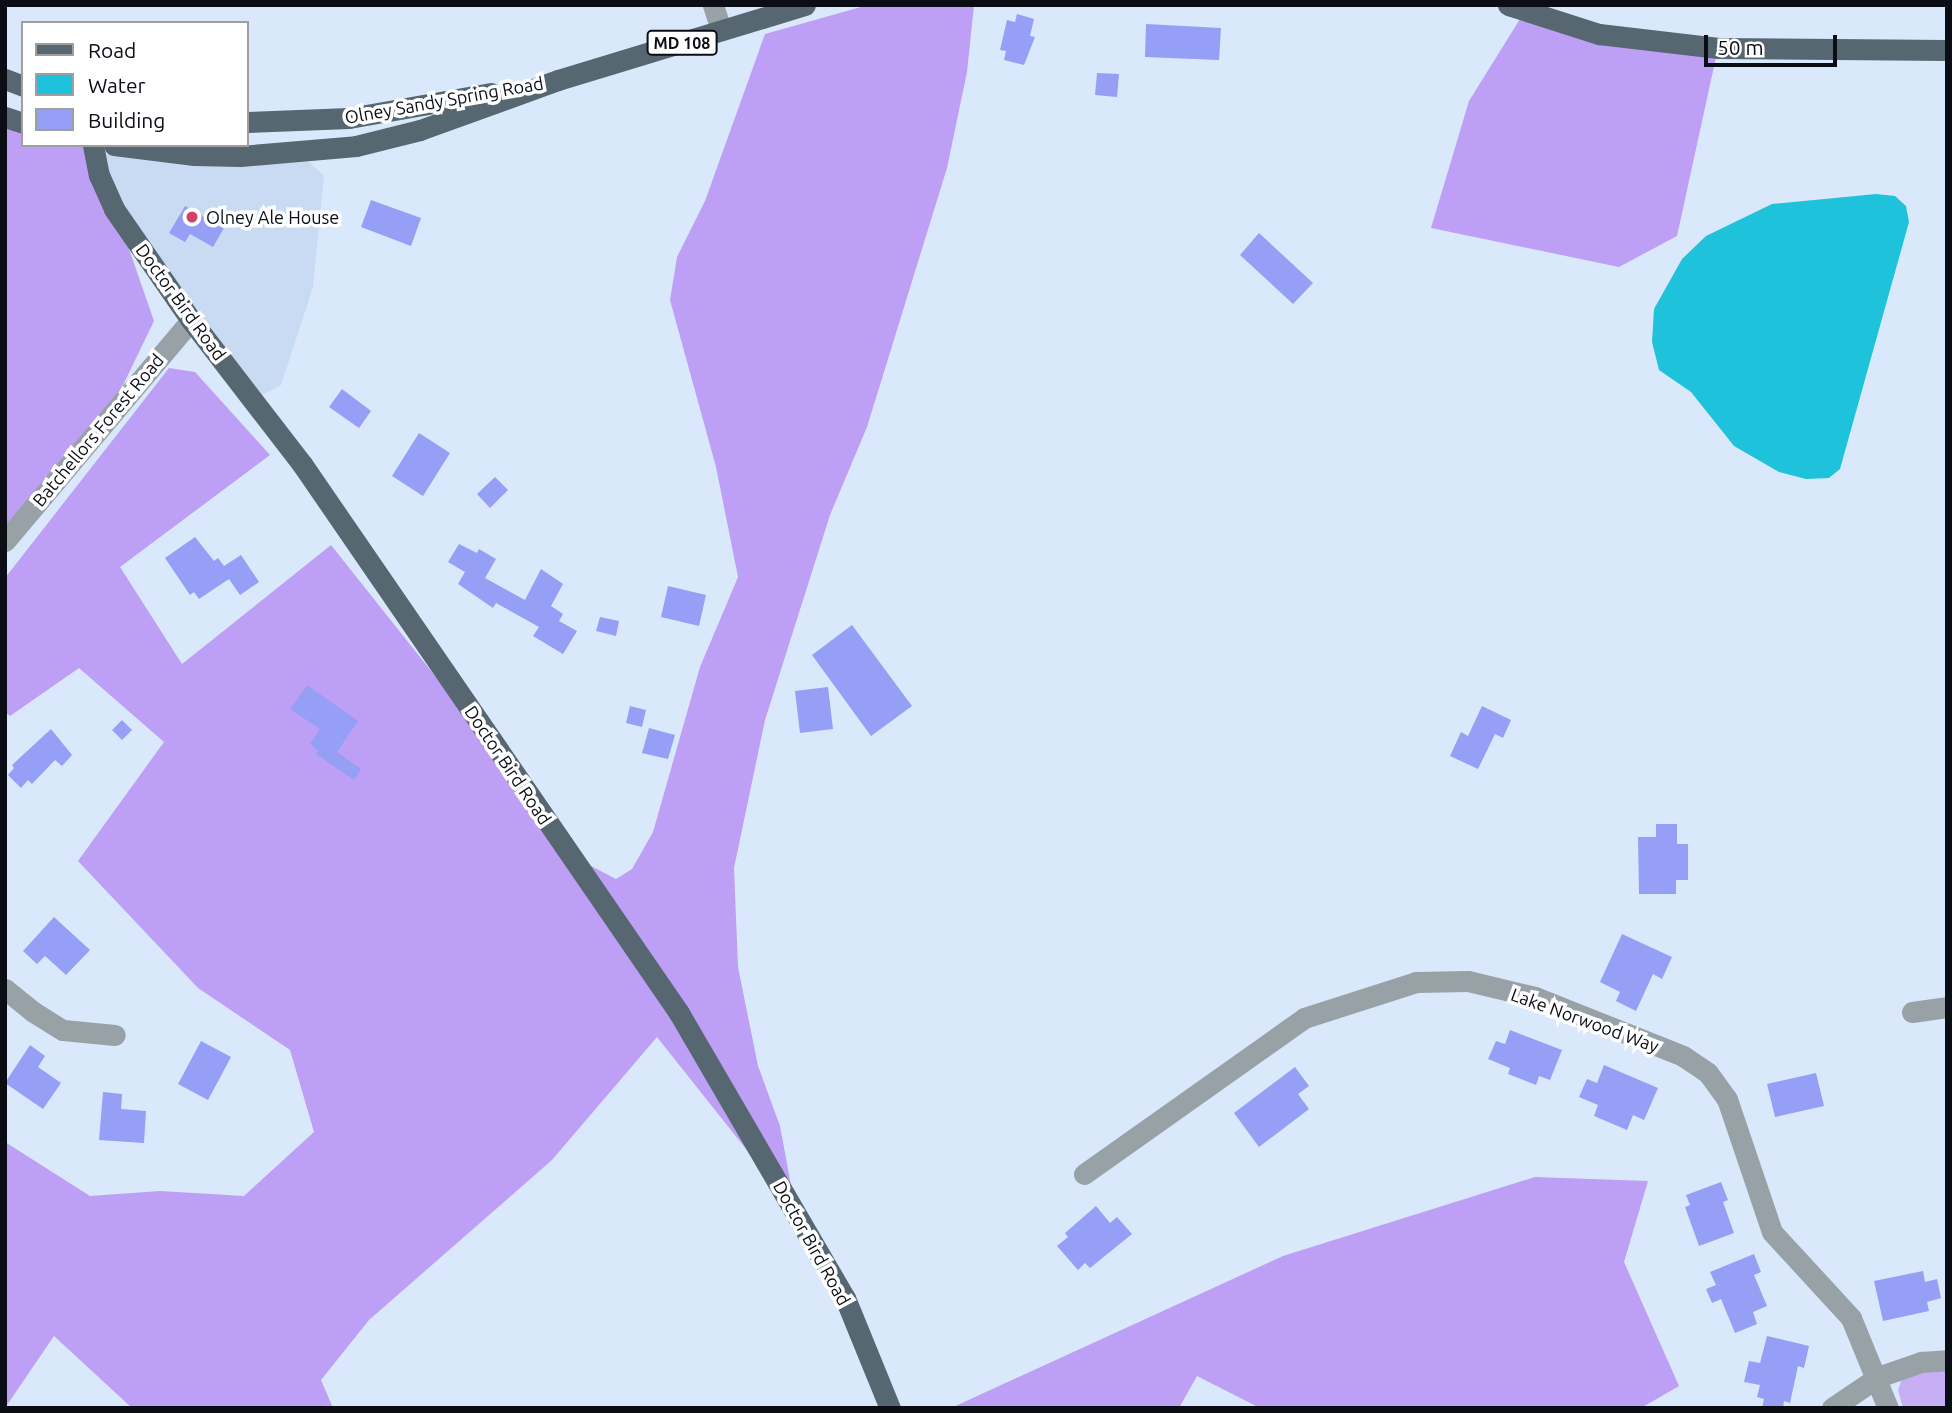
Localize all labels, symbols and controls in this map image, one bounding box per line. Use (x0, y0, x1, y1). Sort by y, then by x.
legend (21, 21, 248, 147)
scale bar (1707, 21, 1840, 65)
road number: MD 108 (645, 31, 719, 56)
text: 50 m (1717, 35, 1764, 59)
text: Road (88, 38, 136, 62)
street label: Olney Sandy Spring Road (343, 72, 545, 128)
text: Water (88, 73, 146, 97)
text: Building (88, 108, 165, 132)
place label: Olney Ale House (206, 206, 339, 228)
marker: Olney Ale House (184, 209, 200, 225)
street label: Doctor Bird Road (131, 239, 231, 365)
street label: Batchellors Forest Road (28, 349, 168, 511)
street label: Doctor Bird Road (460, 701, 556, 829)
street label: Lake Norwood Way (1508, 983, 1662, 1057)
street label: Doctor Bird Road (769, 1177, 855, 1309)

